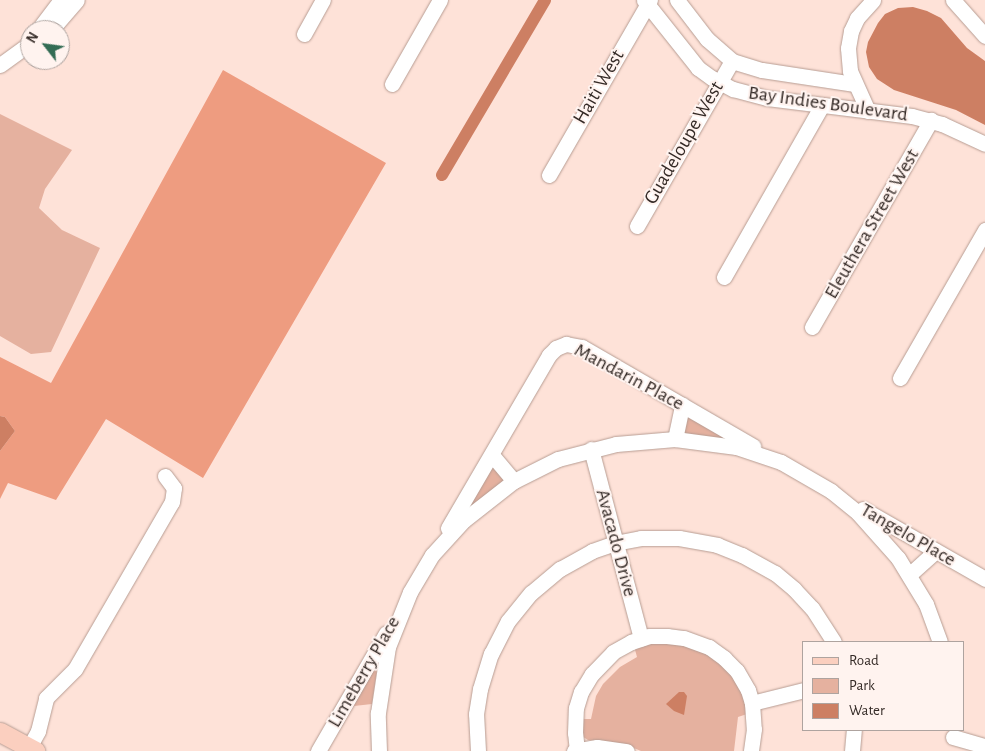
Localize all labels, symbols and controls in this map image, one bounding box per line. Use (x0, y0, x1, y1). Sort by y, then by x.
north arrow (20, 20, 70, 70)
text: N (24, 30, 41, 46)
street label: Haiti West (568, 46, 630, 128)
street label: Guadeloupe West (639, 77, 729, 209)
street label: Bay Indies Boulevard (747, 81, 909, 127)
street label: Eleuthera Street West (819, 145, 925, 303)
street label: Mandarin Place (570, 338, 688, 416)
street label: Avacado Drive (590, 487, 642, 599)
street label: Tangelo Place (856, 498, 960, 572)
street label: Limeberry Place (323, 612, 405, 732)
legend (802, 641, 965, 731)
text: Road (849, 653, 879, 668)
text: Park (849, 678, 875, 693)
text: Water (849, 703, 885, 718)

